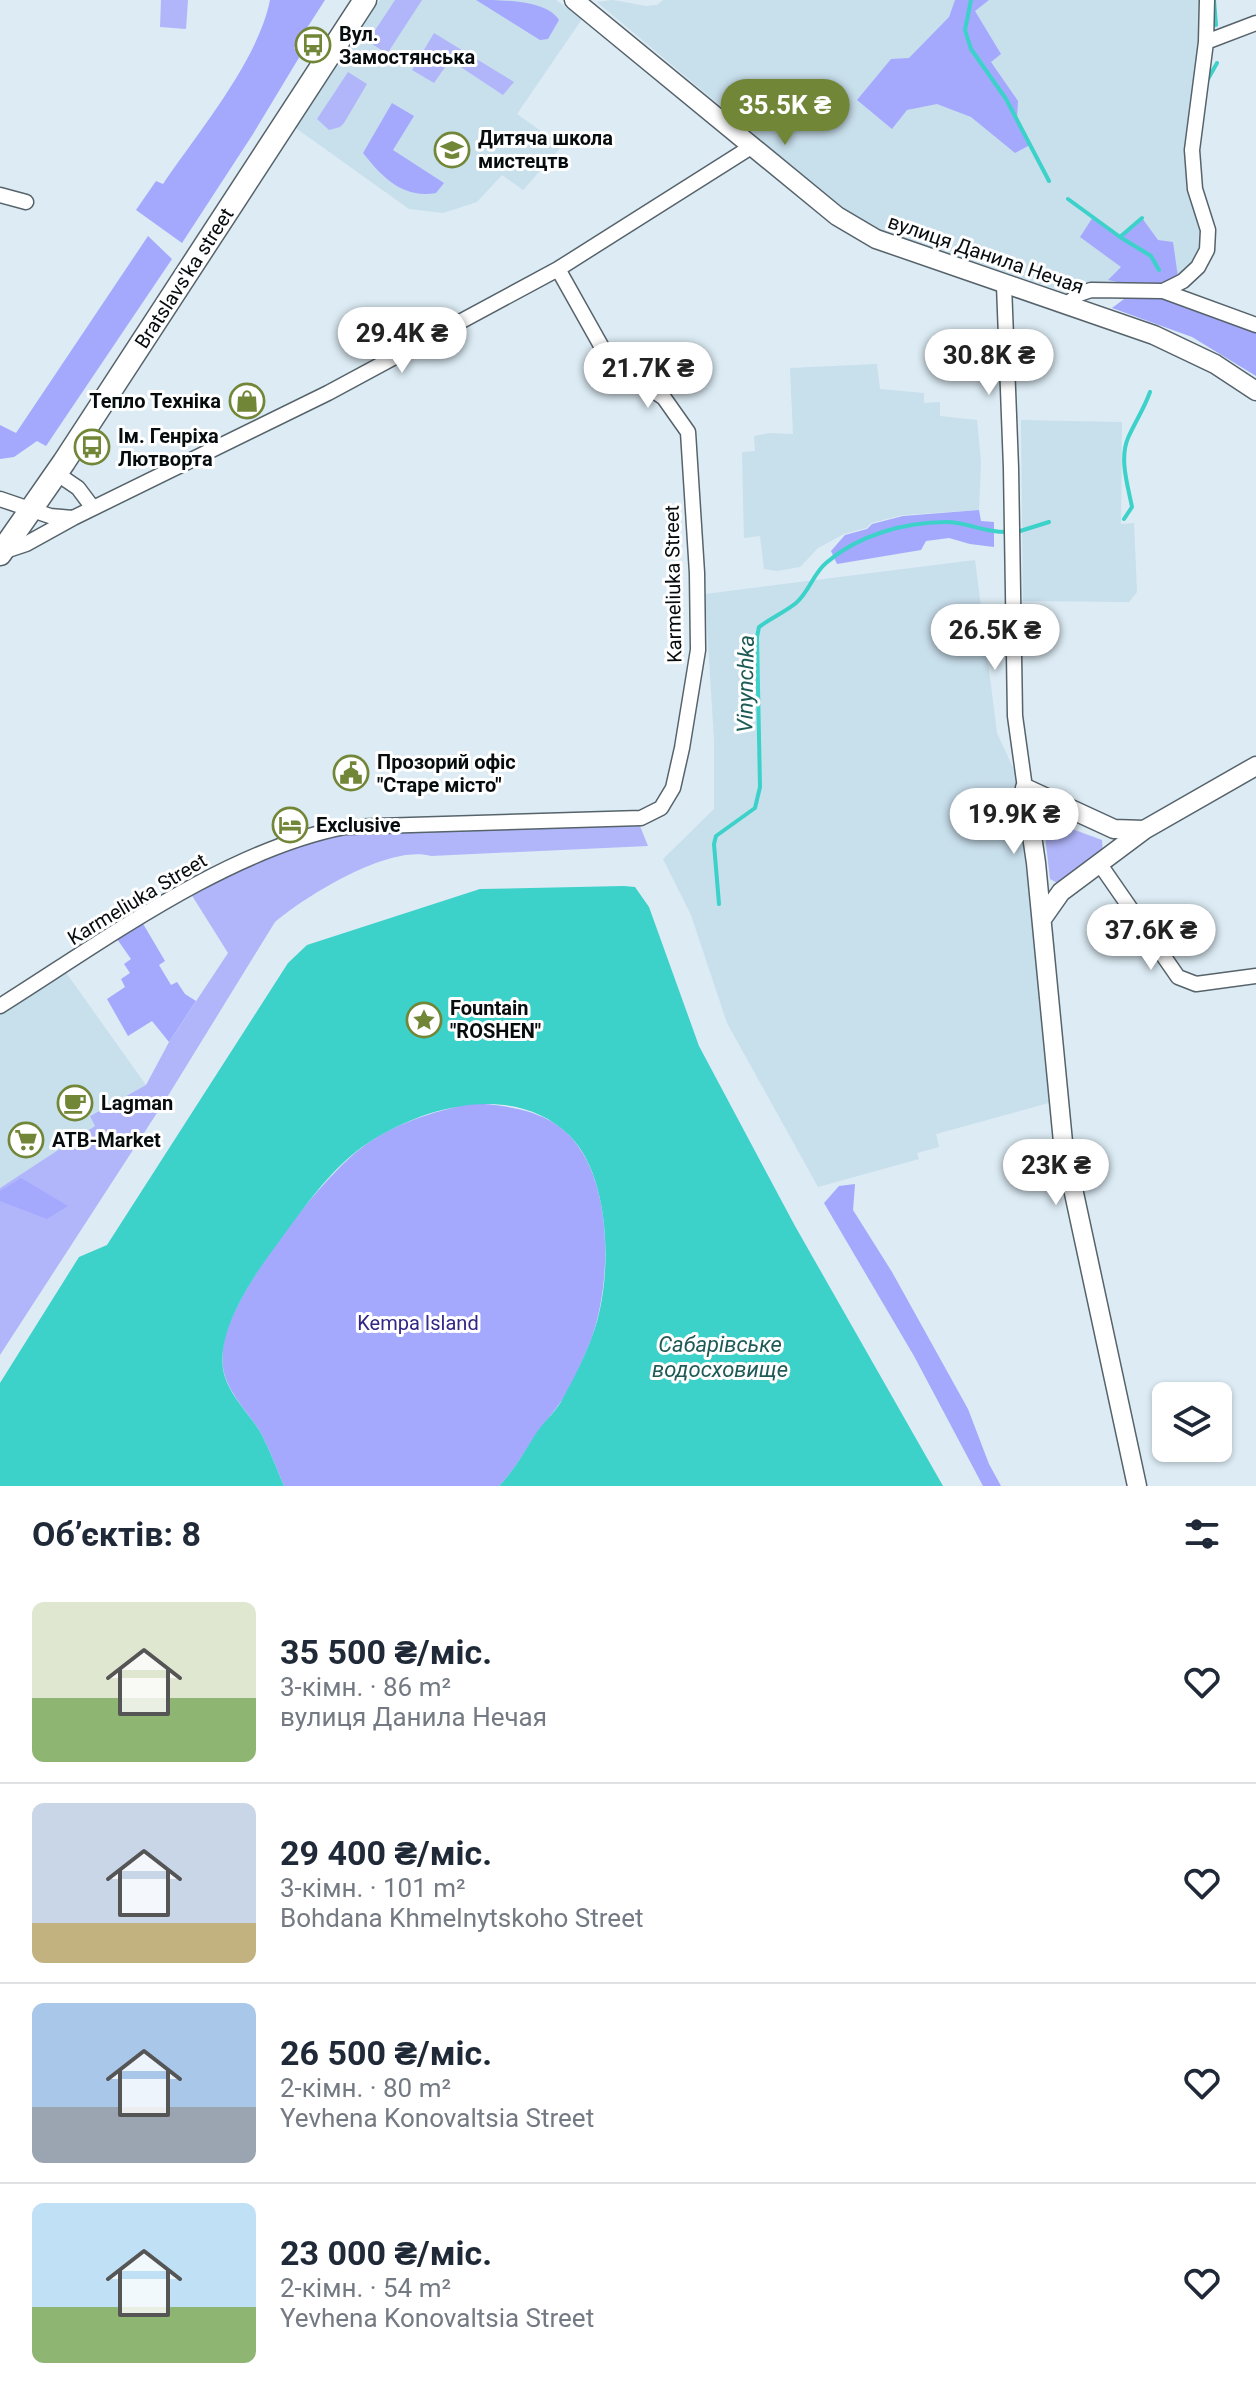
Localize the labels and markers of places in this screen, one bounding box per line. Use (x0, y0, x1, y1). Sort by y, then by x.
place label: Вул. Замостянська (339, 22, 475, 69)
bus stop icon: Вул. Замостянська (294, 26, 332, 64)
pin: 35.5K ₴ (711, 79, 859, 147)
place label: Дитяча школа мистецтв (478, 126, 613, 173)
school or university icon: Дитяча школа мистецтв (433, 131, 471, 169)
pin: 29.4K ₴ (328, 307, 476, 375)
pin: 30.8K ₴ (915, 329, 1063, 397)
pin: 21.7K ₴ (574, 342, 722, 410)
shop icon: Тепло Техніка (228, 382, 266, 420)
place label: Тепло Техніка (89, 389, 221, 413)
place label: Ім. Генріха Лютворта (118, 424, 219, 471)
bus stop icon: Ім. Генріха Лютворта (73, 428, 111, 466)
pin: 26.5K ₴ (921, 604, 1069, 672)
place label: Прозорий офіс "Старе місто" (377, 750, 516, 797)
public building icon: Прозорий офіс "Старе місто" (332, 754, 370, 792)
pin: 19.9K ₴ (940, 788, 1088, 856)
hotel icon: Exclusive (271, 806, 309, 844)
place label: Exclusive (316, 813, 401, 837)
pin: 37.6K ₴ (1077, 904, 1225, 972)
place label: Fountain "ROSHEN" (450, 996, 541, 1043)
place icon: Fountain "ROSHEN" (405, 1001, 443, 1039)
cafe icon: Lagman (56, 1084, 94, 1122)
place label: Lagman (101, 1091, 173, 1115)
supermarket icon: ATB-Market (7, 1121, 45, 1159)
place label: ATB-Market (52, 1128, 161, 1152)
pin: 23K ₴ (1000, 1139, 1112, 1207)

